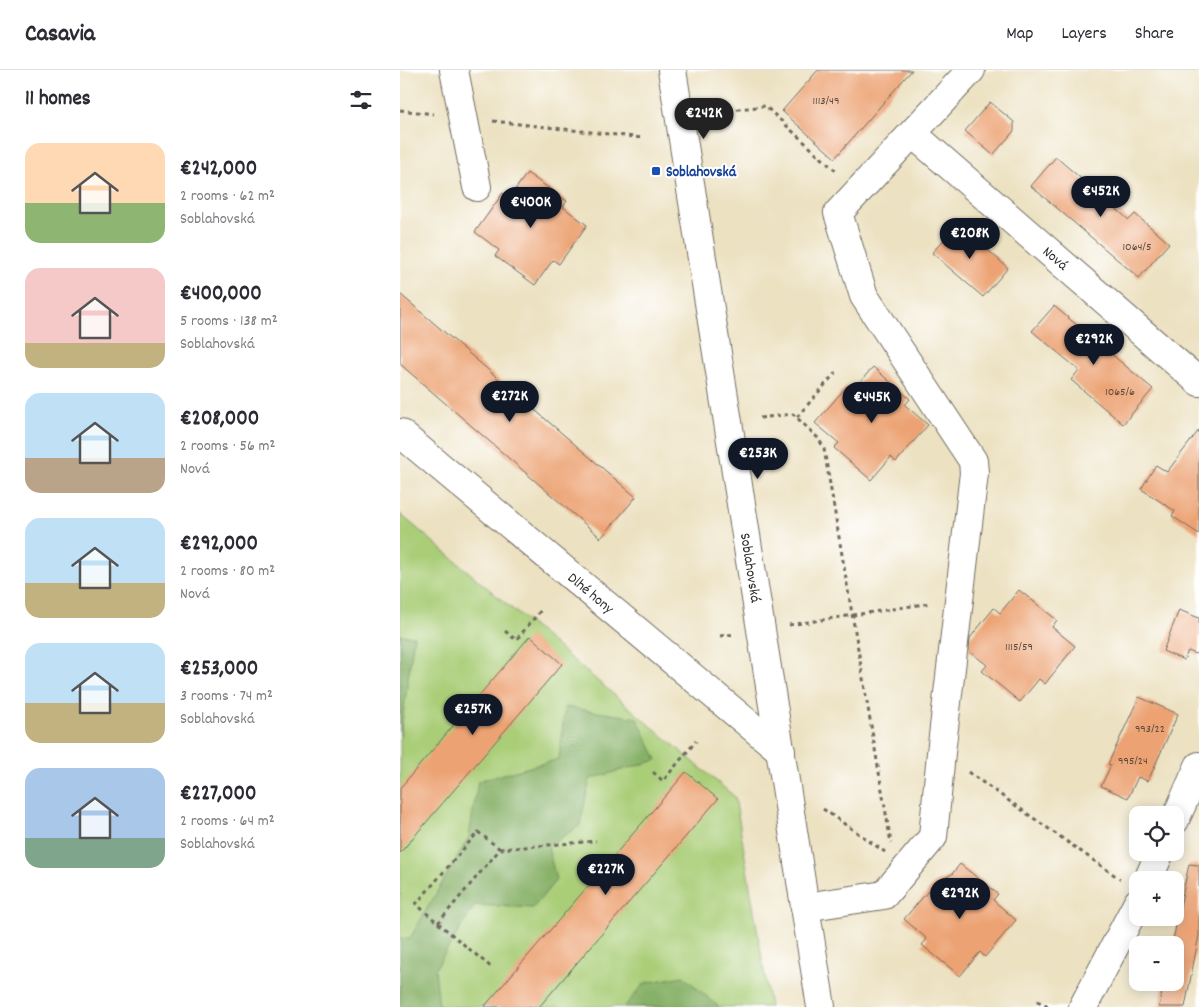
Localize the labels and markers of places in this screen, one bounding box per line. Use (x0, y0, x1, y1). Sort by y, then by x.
pin: €242K (669, 98, 739, 140)
place label: Soblahovská (666, 162, 737, 184)
marker: Soblahovská (650, 165, 662, 177)
pin: €452K (1066, 176, 1136, 218)
pin: €400K (496, 186, 566, 229)
pin: €208K (935, 218, 1005, 260)
pin: €292K (1059, 324, 1129, 366)
pin: €272K (475, 380, 545, 423)
pin: €445K (837, 382, 907, 424)
pin: €253K (723, 438, 793, 480)
pin: €257K (438, 694, 508, 736)
pin: €227K (571, 854, 641, 896)
pin: €292K (925, 878, 995, 920)

